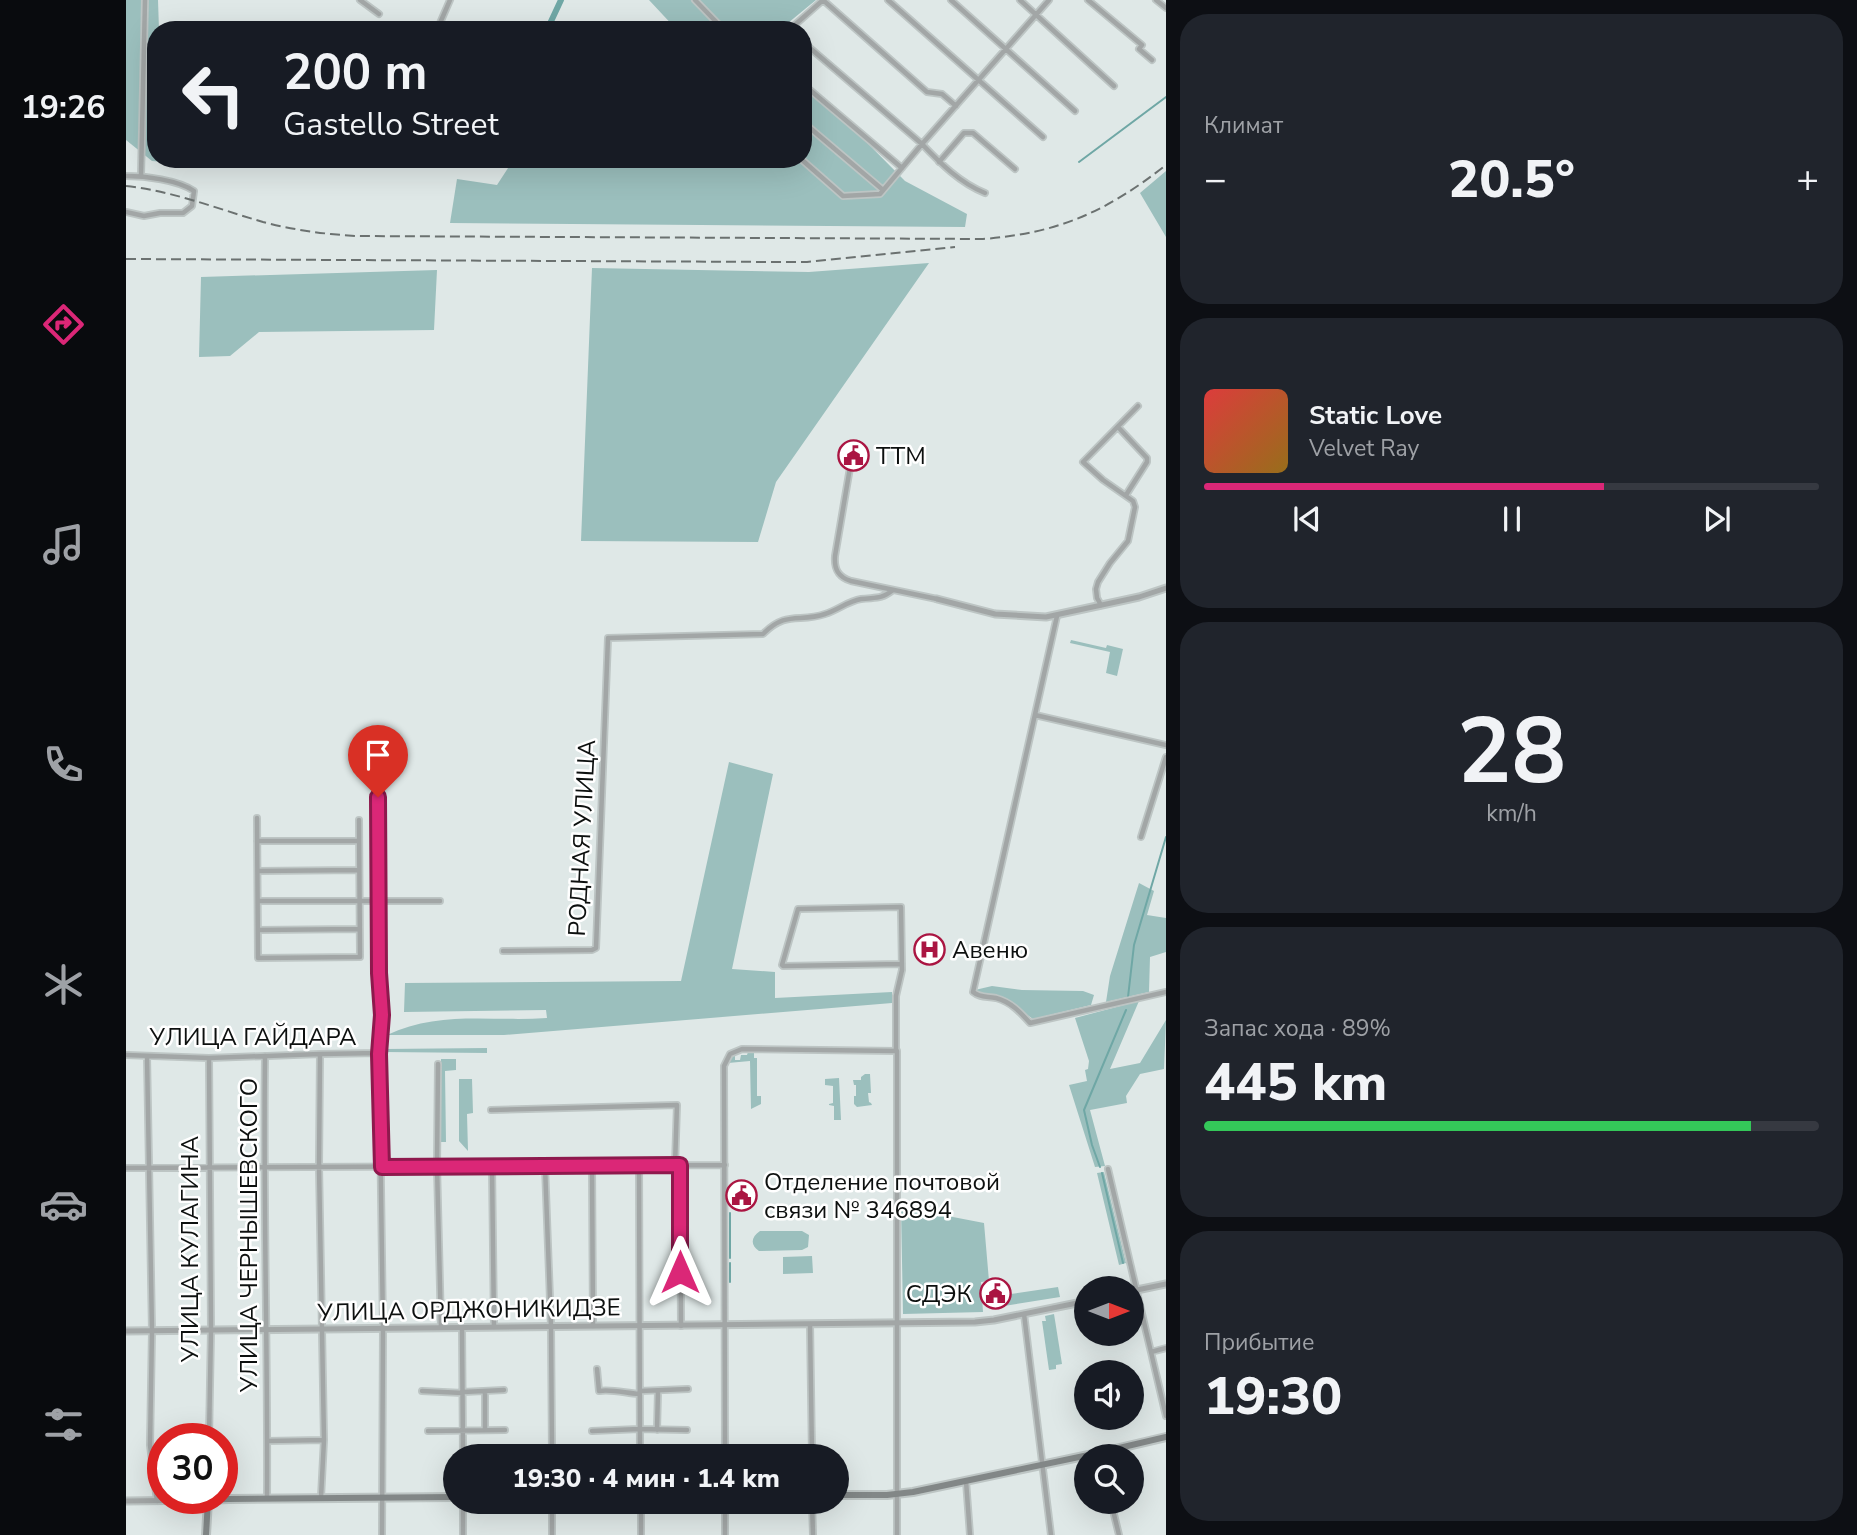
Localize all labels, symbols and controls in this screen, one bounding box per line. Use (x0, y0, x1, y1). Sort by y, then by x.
text: 200 m (283, 39, 427, 106)
icon: left (168, 49, 259, 140)
text: 19:26 (21, 86, 105, 129)
text: Gastello Street (283, 103, 499, 146)
text: Климат (1204, 110, 1283, 141)
text: 20.5° (1448, 144, 1575, 215)
text: − (1204, 154, 1227, 205)
text: + (1796, 154, 1819, 205)
icon: directions (39, 300, 88, 349)
text: Static Love (1309, 398, 1442, 433)
text: Velvet Ray (1309, 433, 1419, 464)
public building icon: ТТМ (836, 439, 870, 473)
place label: ТТМ (876, 440, 926, 472)
icon: previous (1288, 500, 1326, 538)
icon: pause (1493, 500, 1531, 538)
icon: next (1698, 500, 1736, 538)
icon: music (39, 520, 88, 569)
text: 28 (1457, 690, 1566, 814)
pin (348, 725, 408, 797)
icon: arrive (359, 736, 397, 774)
street label: РОДНАЯ УЛИЦА (561, 738, 603, 937)
icon: phone (39, 740, 88, 789)
text: km/h (1486, 798, 1537, 829)
hospital icon: Авеню (912, 933, 946, 967)
place label: Авеню (952, 934, 1028, 966)
icon: climate (39, 960, 88, 1009)
text: Запас хода · 89% (1204, 1013, 1391, 1044)
street label: УЛИЦА ГАЙДАРА (149, 1021, 357, 1053)
text: 445 km (1204, 1047, 1387, 1118)
street label: УЛИЦА ЧЕРНЫШЕВСКОГО (233, 1078, 265, 1393)
street label: УЛИЦА КУЛАГИНА (174, 1135, 206, 1363)
place label: Отделение почтовой связи № 346894 (764, 1166, 1000, 1226)
public building icon: Отделение почтовой связи № 346894 (724, 1179, 758, 1213)
icon: car (39, 1180, 88, 1229)
position arrow (643, 1235, 717, 1309)
north arrow (1074, 1276, 1144, 1346)
map controls (1074, 1276, 1144, 1514)
public building icon: СДЭК (978, 1277, 1012, 1311)
place label: СДЭК (906, 1278, 973, 1310)
street label: УЛИЦА ОРДЖОНИКИДЗЕ (316, 1291, 621, 1329)
text: Прибытие (1204, 1327, 1314, 1358)
button: sound (1074, 1360, 1144, 1430)
text: 19:30 (1204, 1361, 1342, 1432)
icon: filters (39, 1400, 88, 1449)
speed limit sign: 30 (147, 1423, 238, 1514)
button: search (1074, 1444, 1144, 1514)
text: 19:30 · 4 мин · 1.4 km (512, 1461, 780, 1496)

